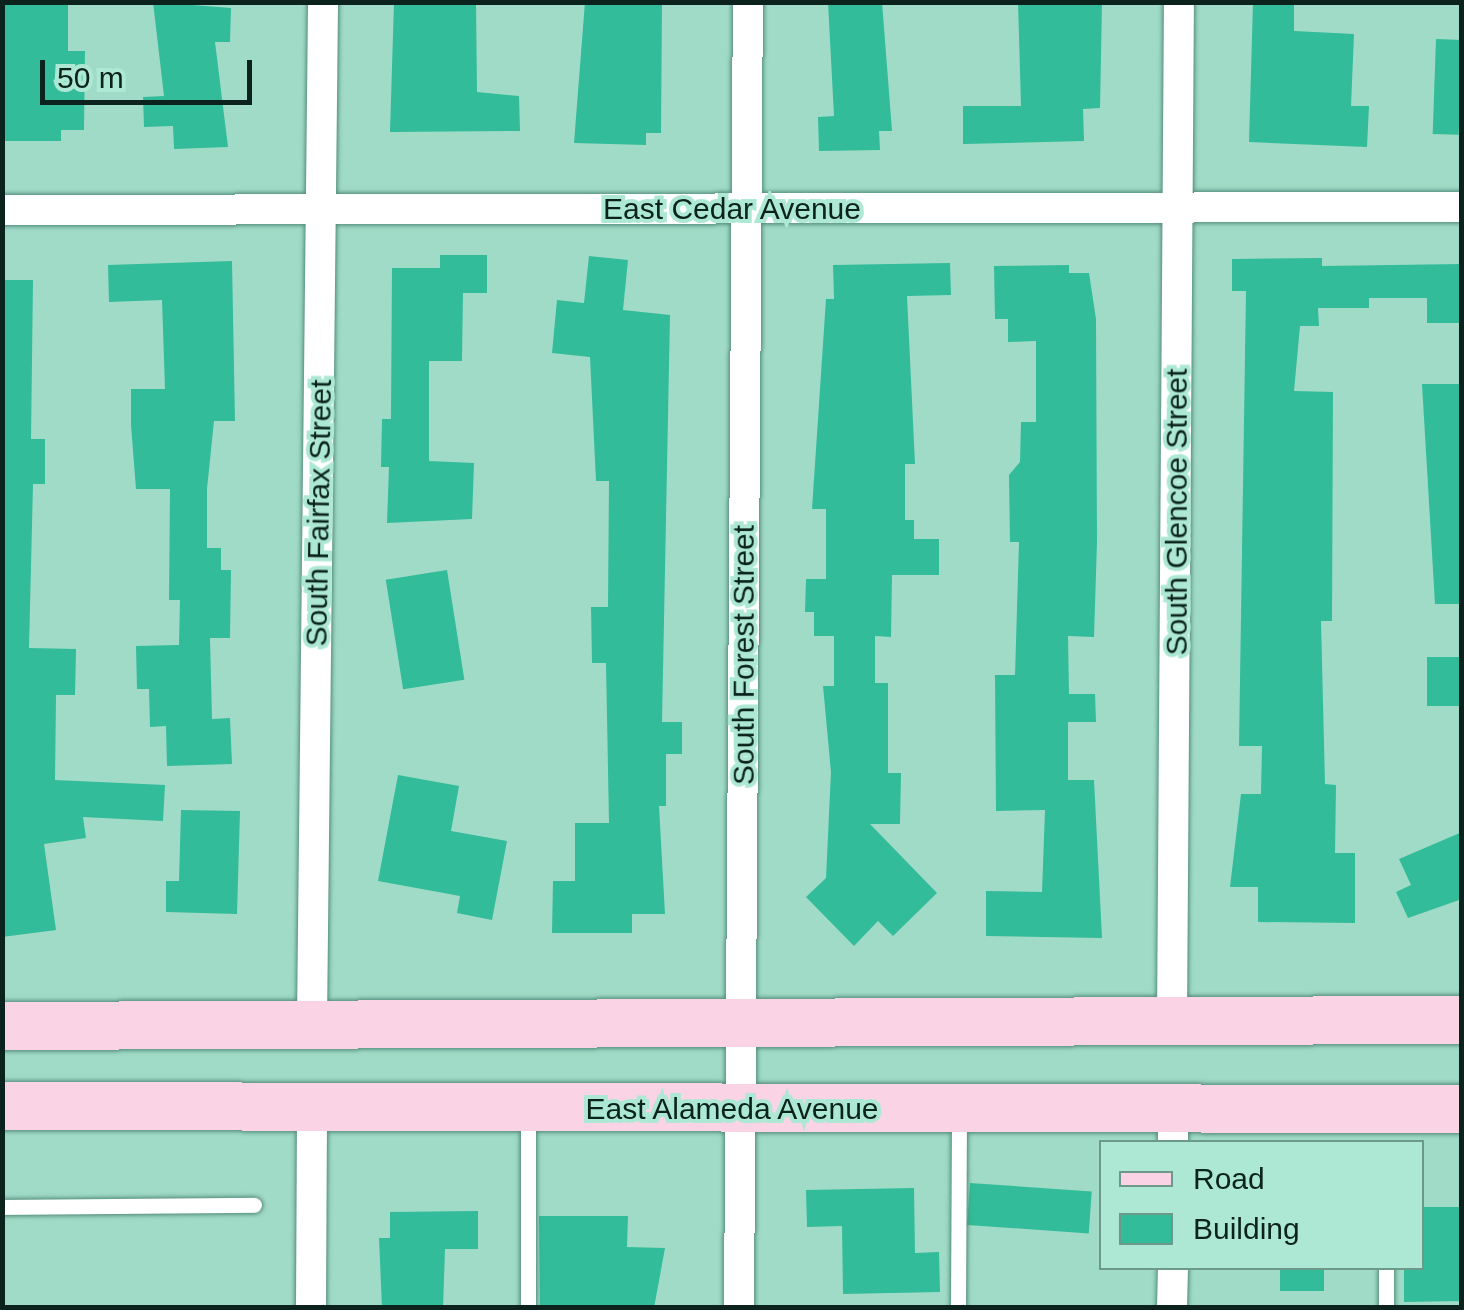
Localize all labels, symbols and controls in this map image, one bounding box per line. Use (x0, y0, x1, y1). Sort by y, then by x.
scale bar (45, 40, 258, 102)
text: 50 m (57, 61, 124, 94)
street label: East Cedar Avenue (602, 191, 862, 227)
street label: South Glencoe Street (1159, 369, 1195, 655)
street label: South Fairfax Street (299, 379, 339, 647)
street label: South Forest Street (726, 525, 762, 785)
street label: East Alameda Avenue (584, 1091, 880, 1127)
legend (1099, 1140, 1424, 1270)
text: Road (1193, 1162, 1265, 1195)
text: Building (1193, 1212, 1300, 1245)

